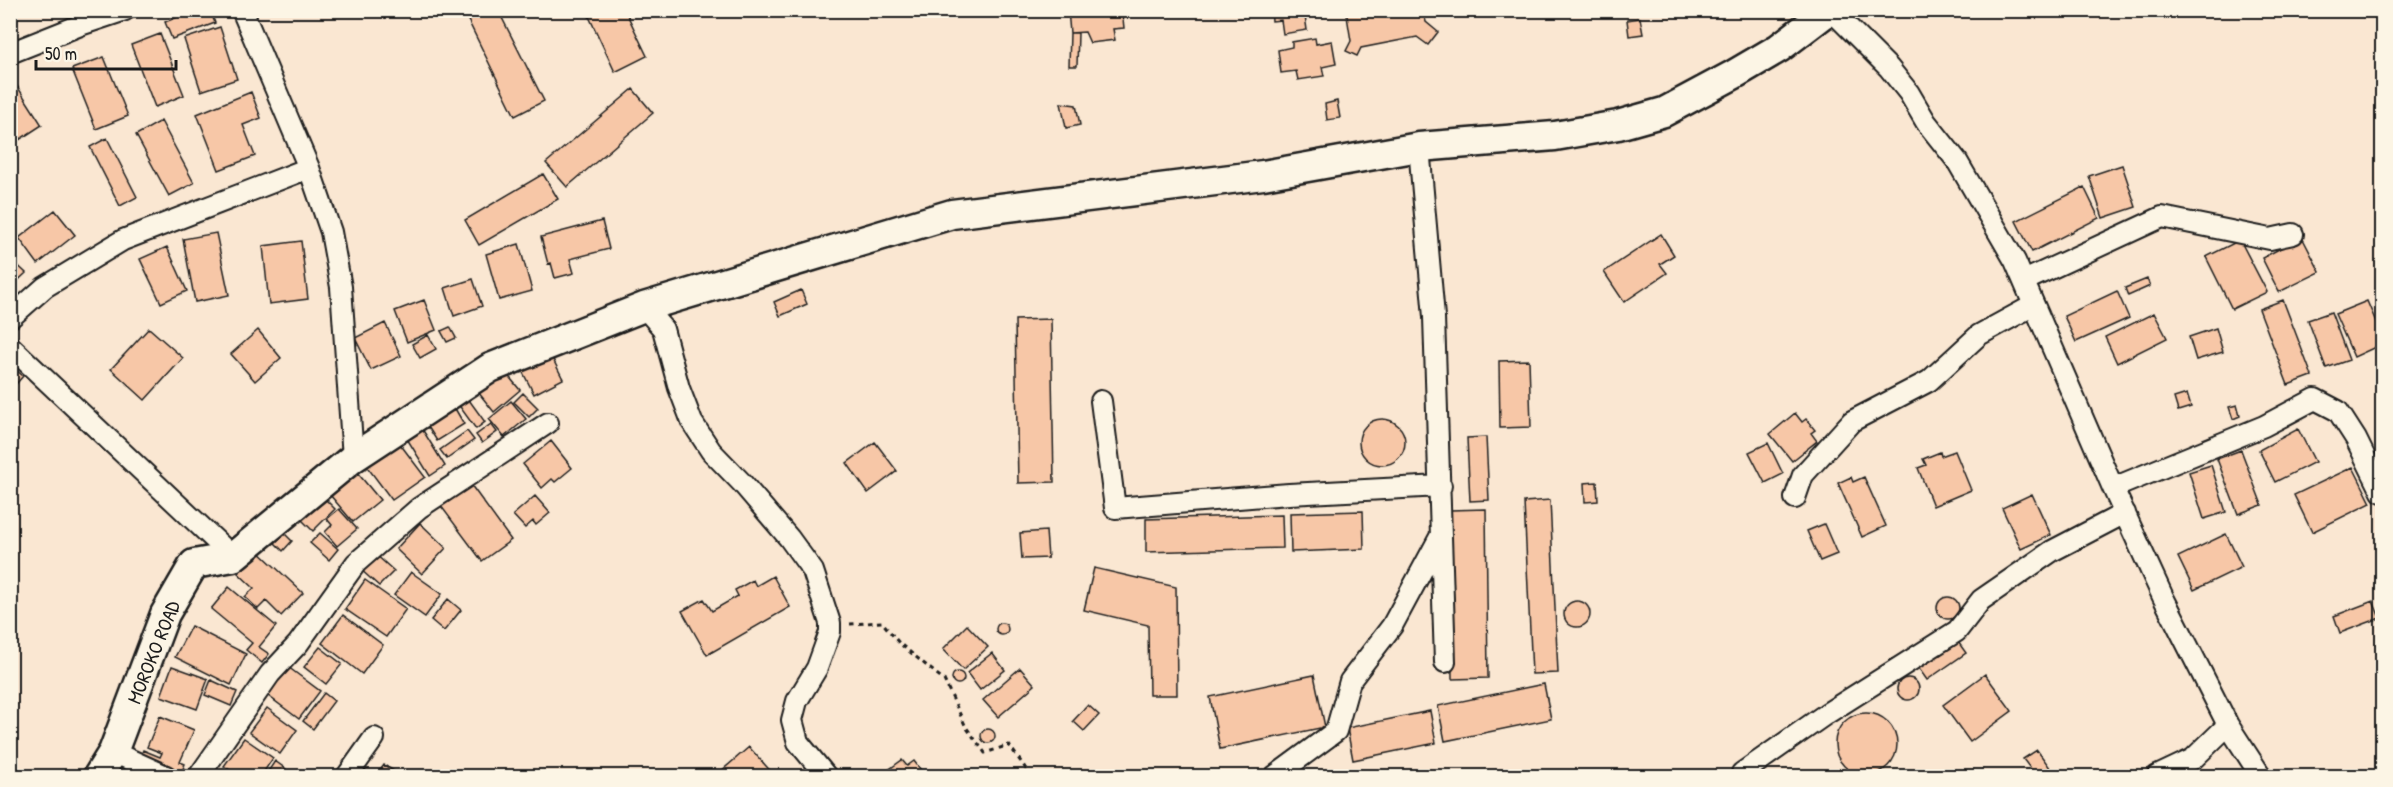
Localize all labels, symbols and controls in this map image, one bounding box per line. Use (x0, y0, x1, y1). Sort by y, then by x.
scale bar (36, 33, 176, 71)
text: 50 m (45, 41, 77, 66)
street label: MOROKO ROAD (120, 596, 186, 708)

